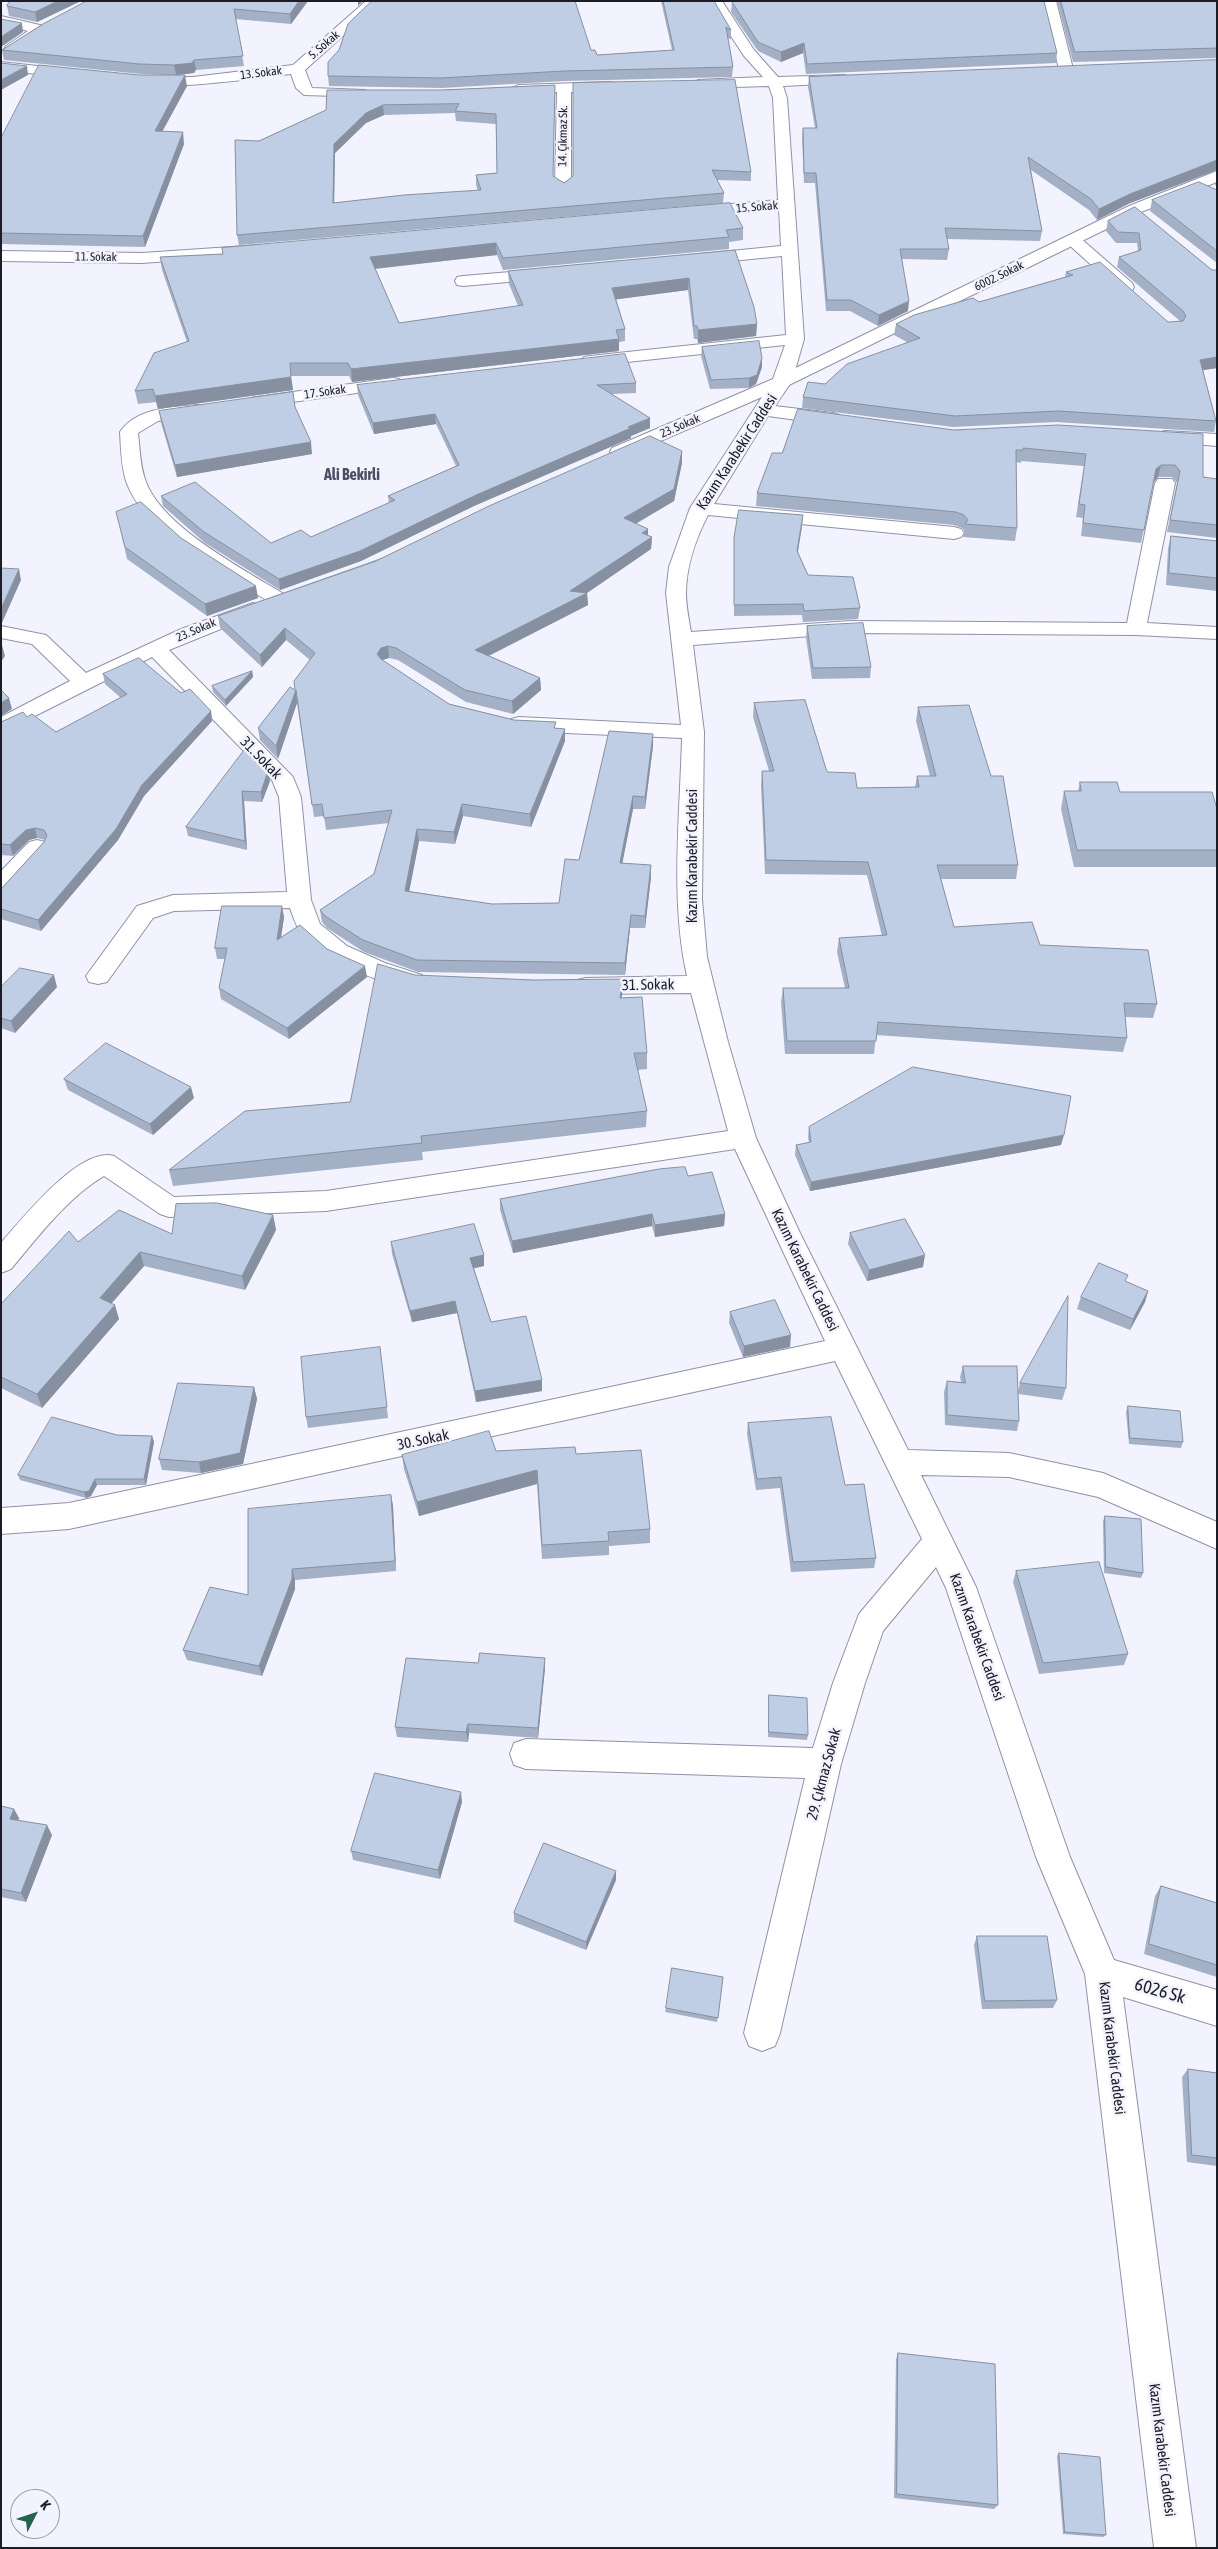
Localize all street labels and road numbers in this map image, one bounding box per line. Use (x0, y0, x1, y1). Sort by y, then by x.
street label: 5. Sokak (306, 28, 342, 62)
street label: 13. Sokak (239, 63, 283, 83)
street label: 14. Çıkmaz Sk. (555, 105, 571, 167)
street label: 15. Sokak (736, 198, 778, 216)
street label: 11. Sokak (75, 249, 117, 265)
street label: 6002. Sokak (972, 258, 1026, 294)
street label: 17. Sokak (303, 382, 347, 402)
street label: Kazım Karabekir Caddesi (693, 391, 781, 513)
street label: 23. Sokak (658, 411, 702, 441)
street label: 23. Sokak (174, 615, 218, 645)
street label: 31. Sokak (236, 733, 286, 783)
street label: Kazım Karabekir Caddesi (683, 789, 701, 923)
street label: 31. Sokak (622, 976, 674, 994)
street label: Kazım Karabekir Caddesi (767, 1206, 843, 1334)
street label: 30. Sokak (396, 1426, 450, 1454)
street label: Kazım Karabekir Caddesi (946, 1571, 1008, 1703)
street label: 29. Çıkmaz Sokak (803, 1726, 845, 1822)
street label: 6026 Sk (1132, 1973, 1188, 2009)
street label: Kazım Karabekir Caddesi (1095, 1980, 1129, 2116)
street label: Kazım Karabekir Caddesi (1145, 2382, 1179, 2518)

